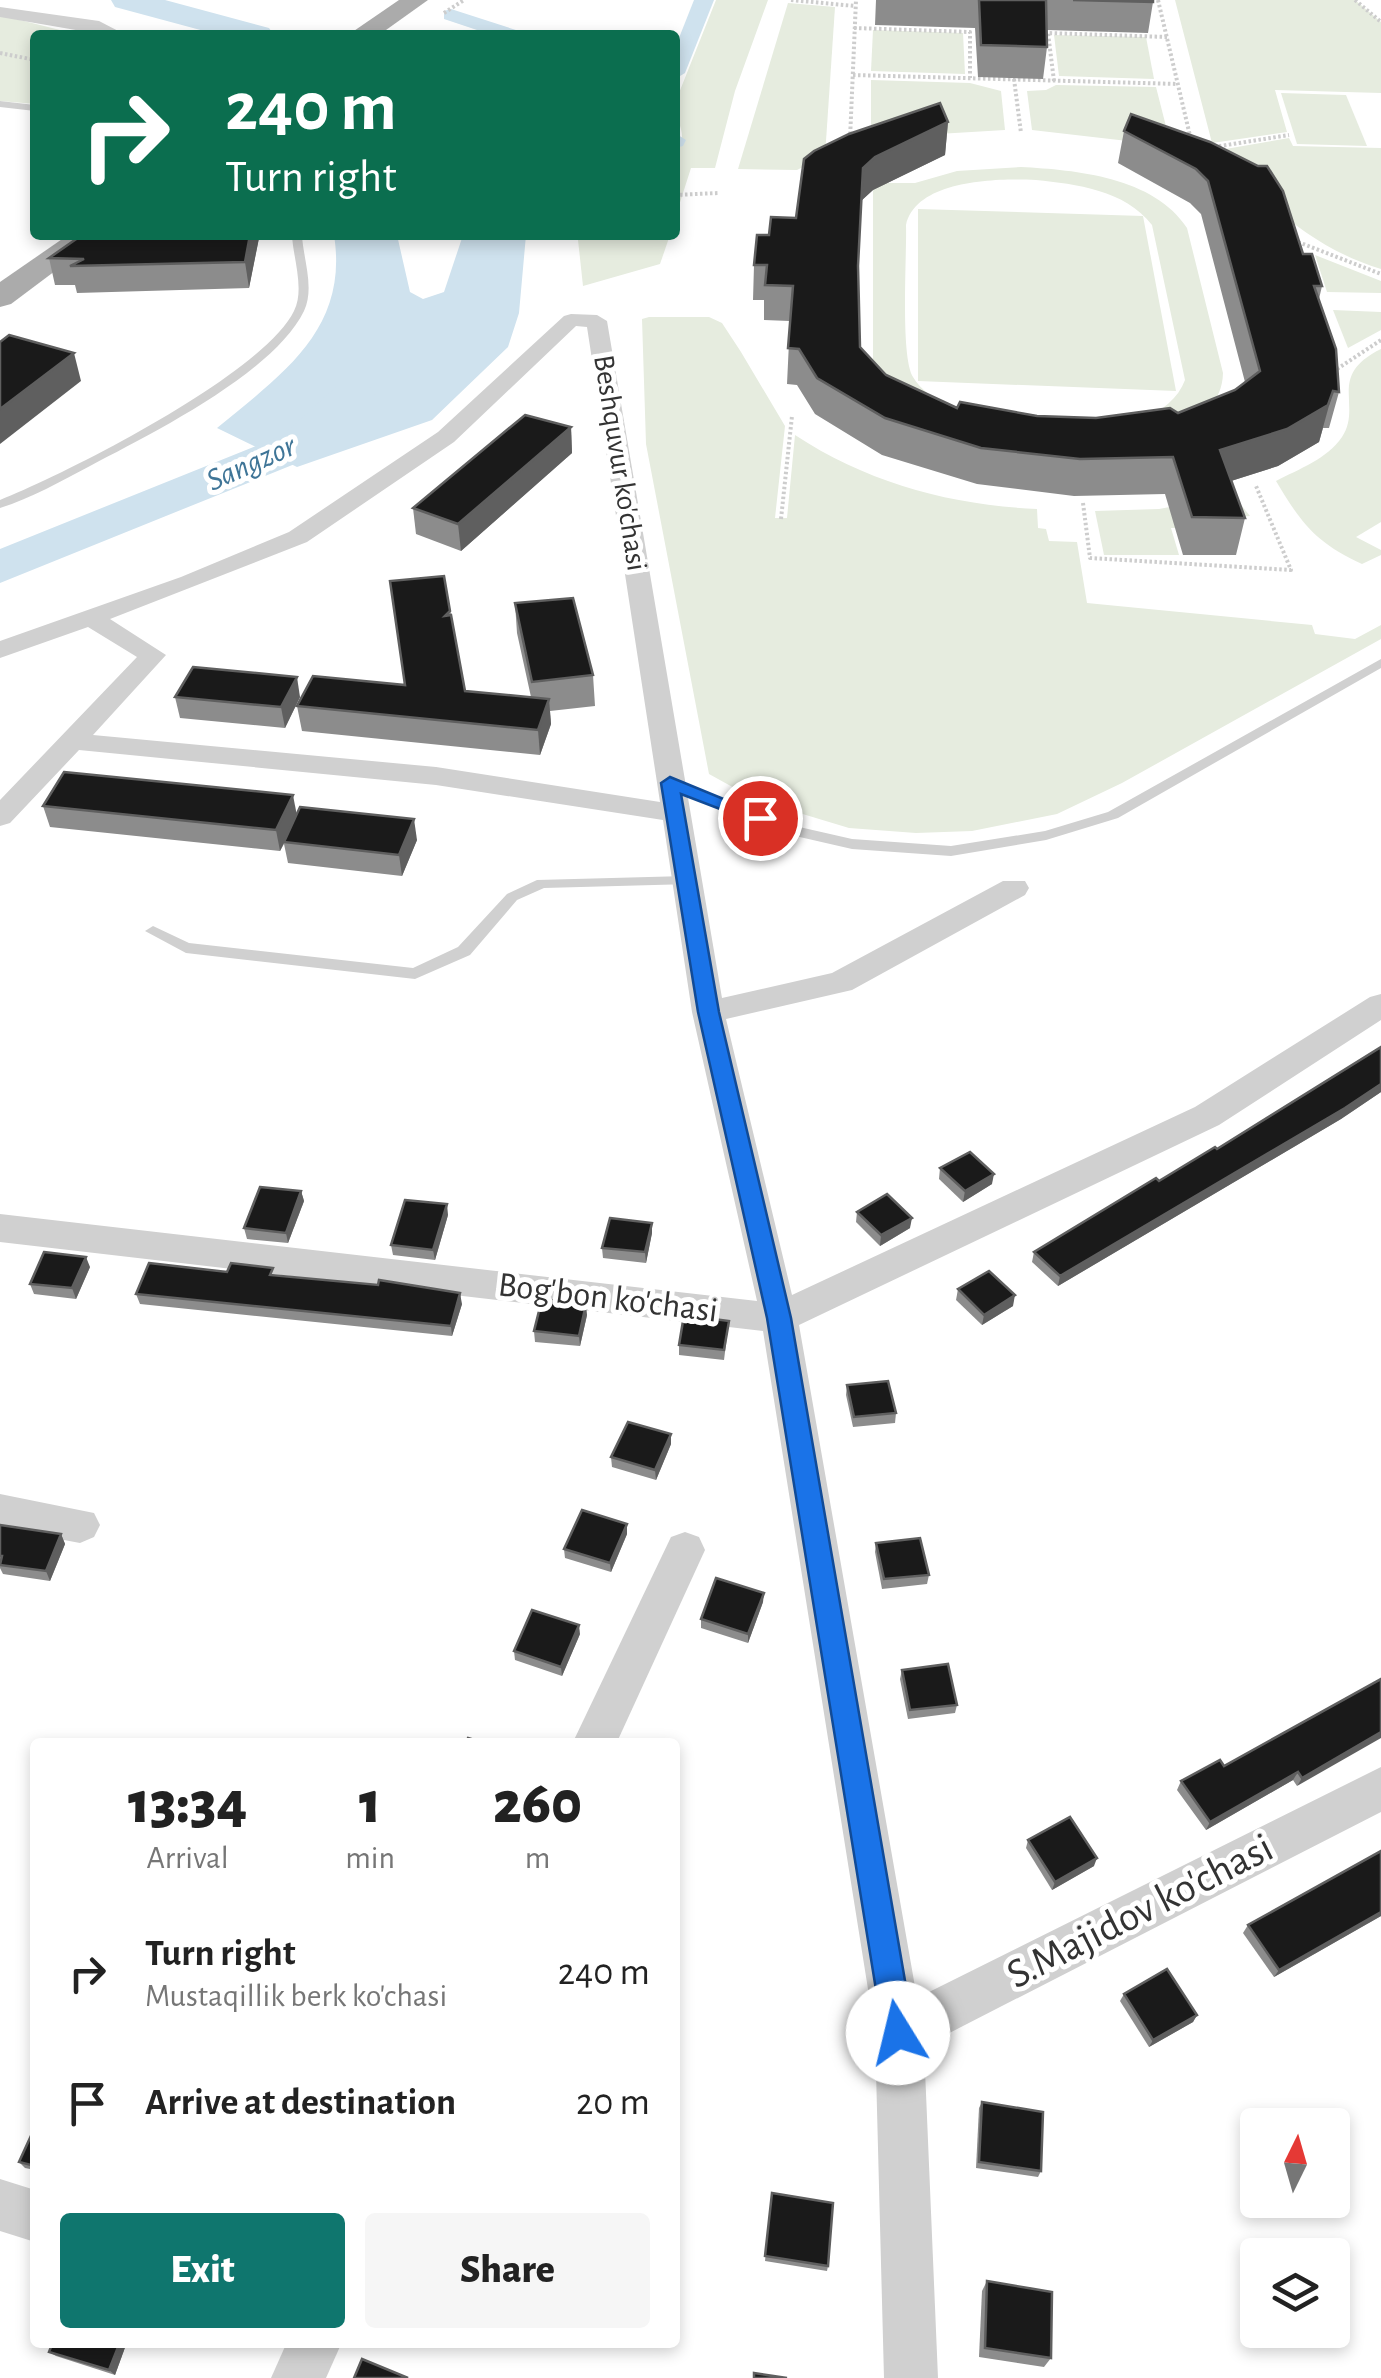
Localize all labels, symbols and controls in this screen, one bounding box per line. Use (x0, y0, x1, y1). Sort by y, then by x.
icon: right (60, 70, 190, 200)
text: 240 m (225, 73, 397, 143)
text: Turn right (225, 155, 397, 200)
street label: Beshquvur ko'chasi (588, 353, 652, 573)
water label: Sangzor (202, 429, 302, 497)
pin (718, 776, 803, 861)
icon: arrive (733, 791, 788, 846)
street label: Bog'bon ko'chasi (496, 1267, 720, 1329)
text: 13:34 (128, 1774, 247, 1834)
text: 1 (359, 1774, 381, 1834)
text: 260 (493, 1774, 582, 1834)
street label: S.Majidov ko'chasi (1000, 1826, 1280, 1996)
text: Arrival (146, 1842, 229, 1874)
text: min (345, 1842, 395, 1874)
text: m (525, 1842, 550, 1874)
text: Turn right (145, 1935, 295, 1973)
icon: right (60, 1946, 115, 2001)
text: 240 m (558, 1954, 650, 1992)
text: Mustaqillik berk ko'chasi (145, 1980, 447, 2012)
position arrow (846, 1981, 950, 2085)
icon: arrive (60, 2076, 115, 2131)
text: Arrive at destination (145, 2084, 456, 2122)
text: 20 m (576, 2084, 650, 2122)
north arrow (1240, 2108, 1350, 2218)
map controls (1240, 2108, 1350, 2348)
button: Exit (60, 2213, 345, 2328)
button: Share (365, 2213, 650, 2328)
button: layers (1240, 2238, 1350, 2348)

